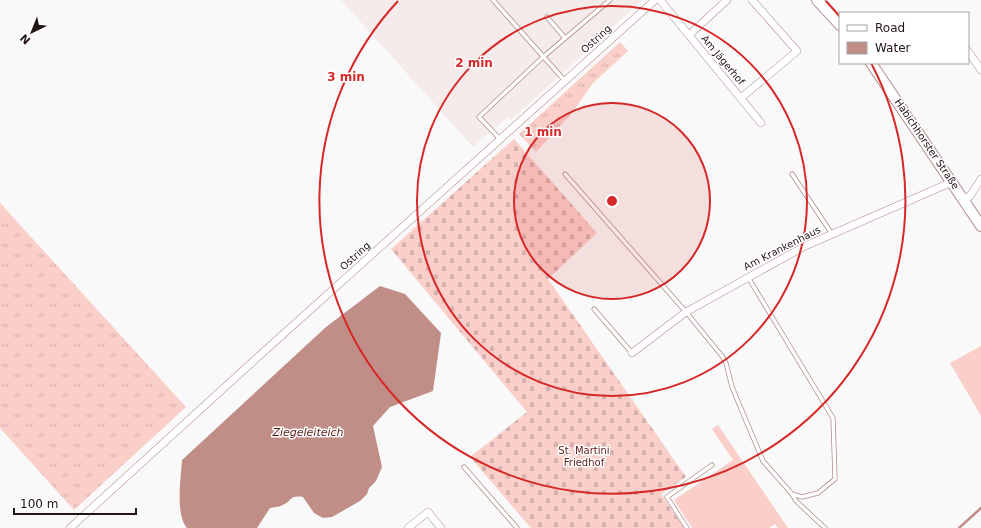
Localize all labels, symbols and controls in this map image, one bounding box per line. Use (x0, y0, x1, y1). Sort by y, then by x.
north arrow (12, 12, 52, 52)
legend (839, 12, 969, 64)
text: Road (875, 21, 905, 35)
street label: Ostring (579, 23, 613, 55)
text: N (18, 31, 33, 47)
street label: Am Jägerhof (699, 33, 747, 87)
text: Water (875, 41, 911, 55)
text: 2 min (455, 56, 493, 70)
text: 3 min (327, 70, 365, 84)
street label: Habichhorster Straße (893, 97, 961, 191)
text: 1 min (524, 125, 562, 139)
centre of rings (605, 194, 619, 208)
street label: Am Krankenhaus (742, 224, 822, 272)
street label: Ostring (338, 240, 372, 272)
water label: Ziegeleiteich (271, 426, 344, 439)
park label: St. Martini Friedhof (558, 445, 610, 468)
scale bar (14, 490, 136, 516)
text: 100 m (20, 497, 58, 511)

